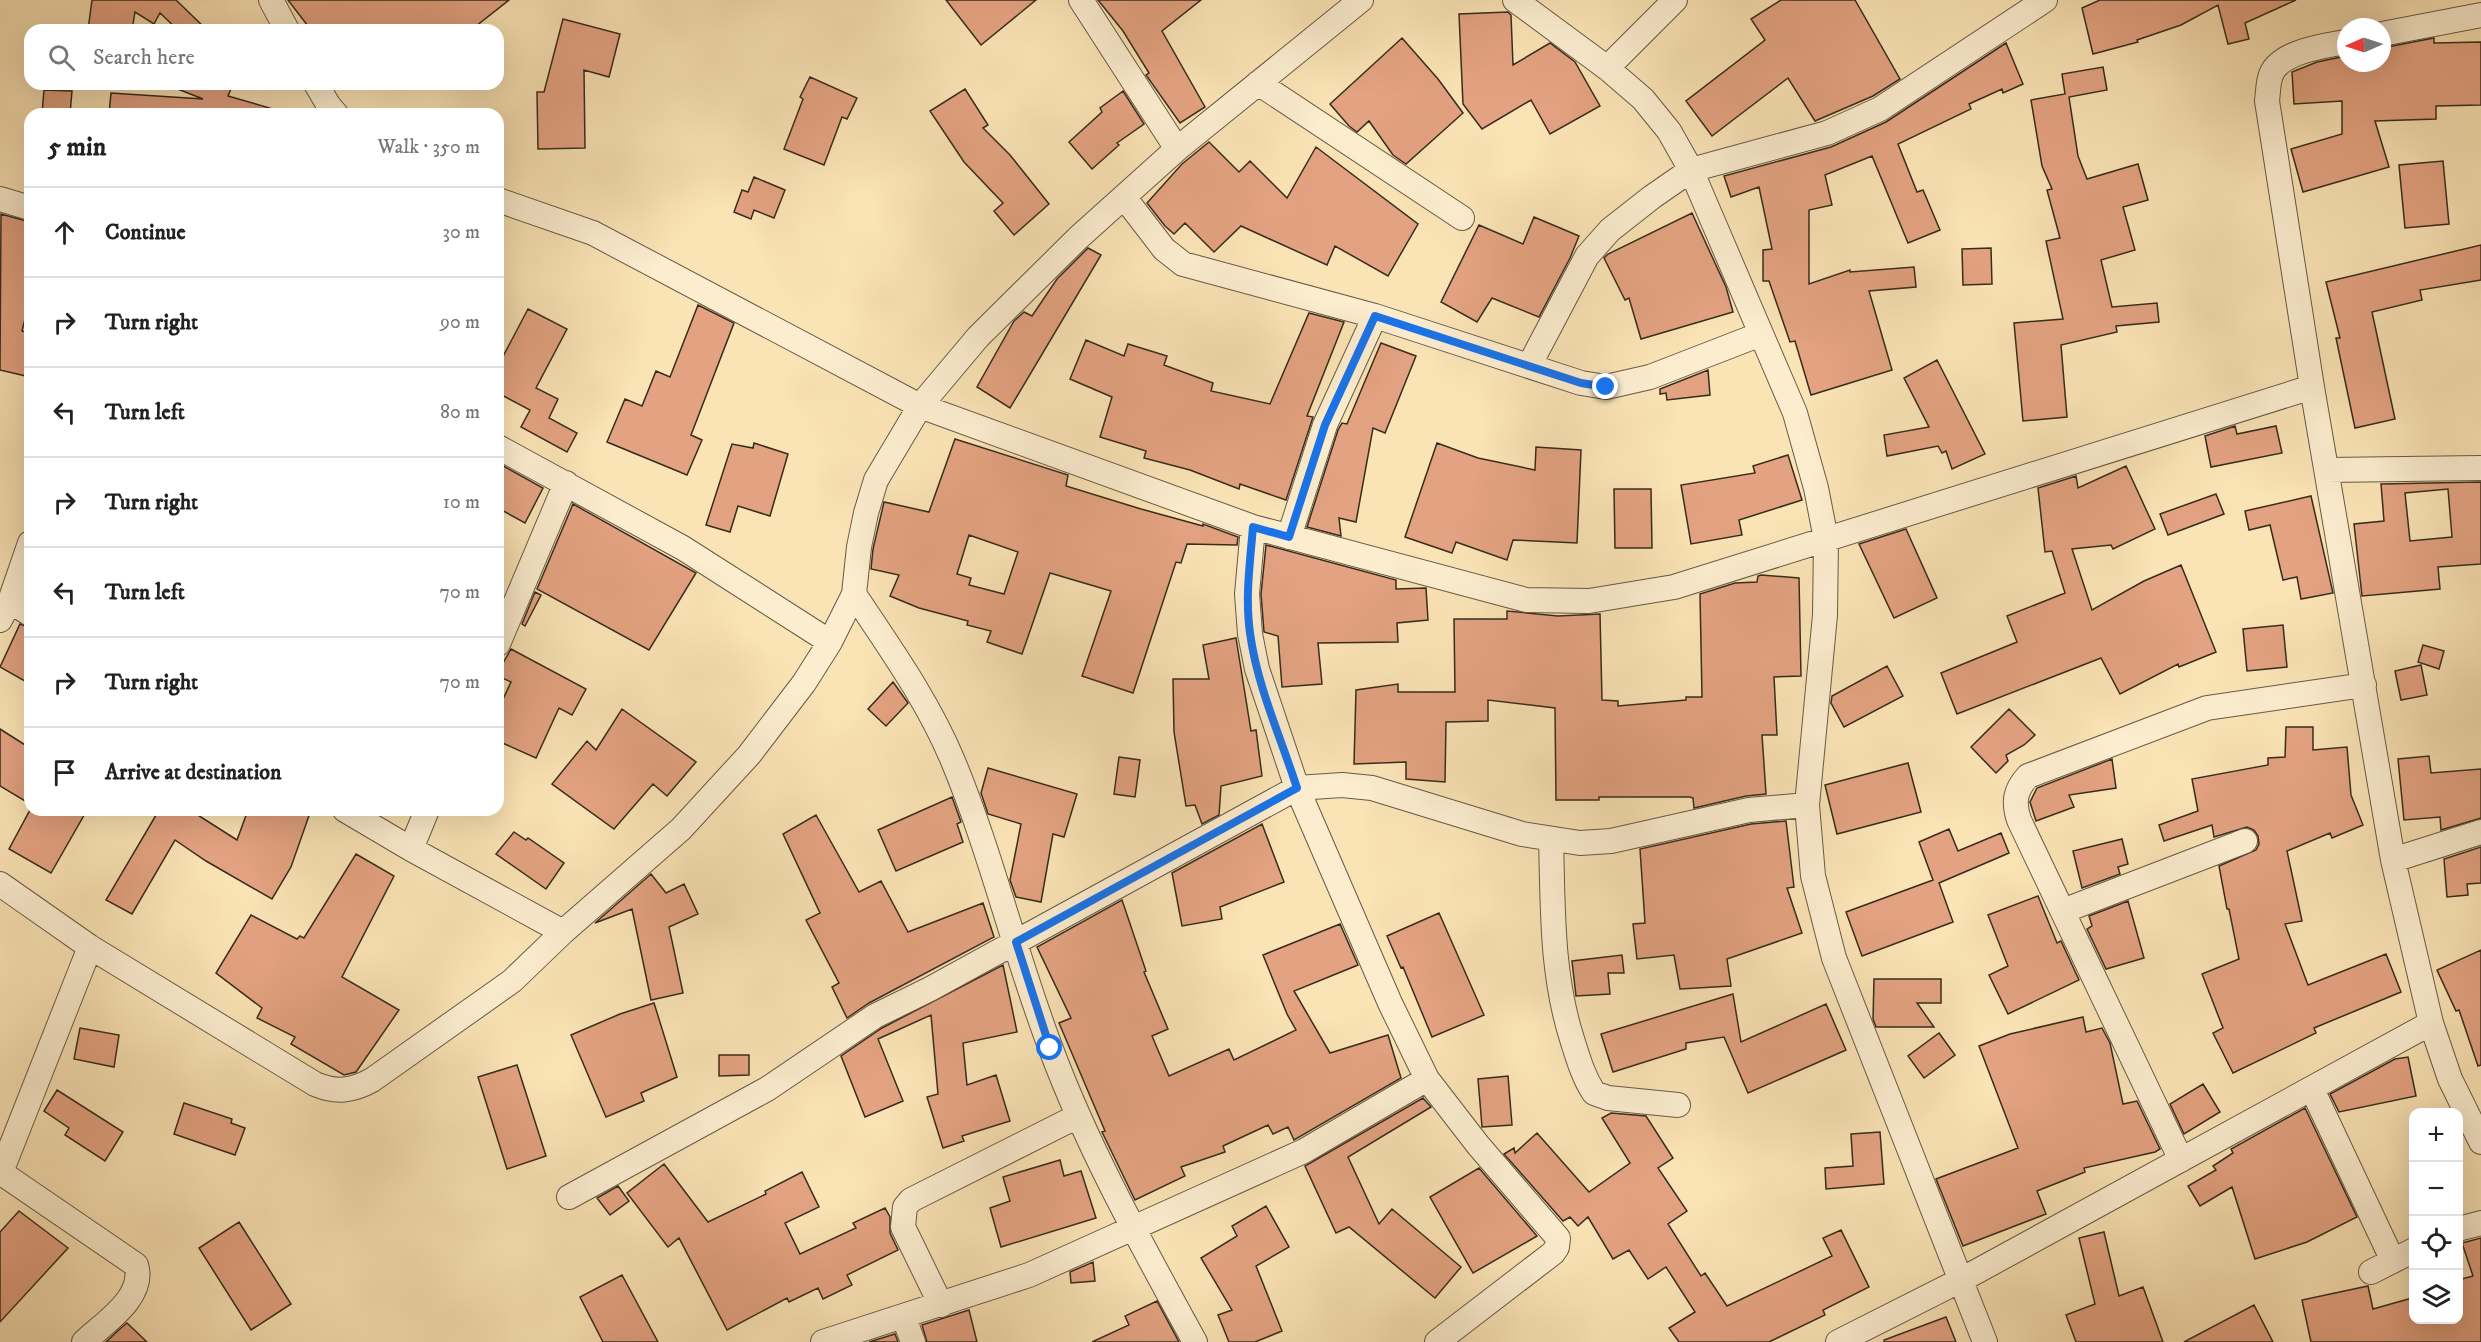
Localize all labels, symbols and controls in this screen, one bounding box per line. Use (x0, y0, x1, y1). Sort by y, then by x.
north arrow (2337, 18, 2391, 72)
search box (24, 24, 504, 90)
icon: search (45, 41, 78, 74)
text: Search here (93, 44, 195, 71)
text: 5 min (48, 131, 106, 164)
text: Walk · 350 m (378, 135, 480, 160)
icon: ahead (48, 216, 81, 249)
text: Continue (105, 219, 186, 246)
text: 30 m (442, 220, 480, 245)
icon: right (48, 306, 81, 339)
text: Turn right (105, 309, 198, 336)
text: 90 m (440, 310, 480, 335)
route end (1592, 373, 1618, 399)
icon: left (48, 396, 81, 429)
text: Turn left (105, 399, 185, 426)
text: 80 m (440, 400, 480, 425)
icon: right (48, 486, 81, 519)
text: Turn right (105, 489, 198, 516)
text: 10 m (443, 490, 480, 515)
icon: left (48, 576, 81, 609)
text: Turn left (105, 579, 185, 606)
text: 70 m (439, 580, 480, 605)
icon: right (48, 666, 81, 699)
text: Turn right (105, 669, 198, 696)
text: 70 m (439, 670, 480, 695)
icon: arrive (48, 756, 81, 789)
text: Arrive at destination (105, 759, 282, 786)
route start (1036, 1034, 1062, 1060)
map controls (2409, 1108, 2463, 1324)
button: + (2409, 1108, 2463, 1162)
button: − (2409, 1162, 2463, 1216)
button: locate (2409, 1216, 2463, 1270)
button: layers (2409, 1270, 2463, 1324)

